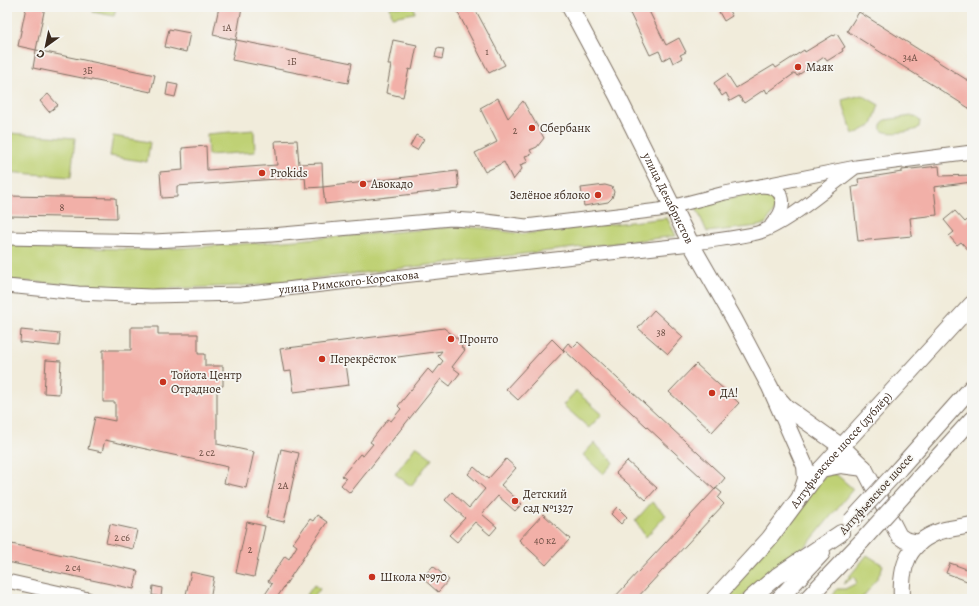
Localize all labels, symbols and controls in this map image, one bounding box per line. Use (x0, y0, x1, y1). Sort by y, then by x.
house number: 1А (222, 21, 232, 34)
north arrow (26, 26, 66, 66)
house number: 1 (485, 45, 489, 58)
text: С (34, 46, 48, 62)
house number: 34А (903, 51, 917, 64)
house number: 1Б (287, 55, 297, 68)
place label: Маяк (806, 59, 834, 75)
marker: Маяк (793, 62, 803, 72)
house number: 3Б (83, 64, 93, 77)
place label: Сбербанк (540, 120, 591, 136)
marker: Сбербанк (527, 123, 537, 133)
house number: 2 (513, 124, 518, 137)
street label: улица Декабристов (638, 149, 698, 247)
place label: Prokids (270, 165, 308, 181)
marker: Prokids (257, 168, 267, 178)
place label: Авокадо (370, 176, 413, 192)
marker: Авокадо (358, 179, 368, 189)
place label: Зелёное яблоко (510, 187, 590, 203)
marker: Зелёное яблоко (593, 190, 603, 200)
house number: 8 (60, 201, 65, 214)
street label: улица Римского-Корсакова (277, 266, 420, 298)
house number: 38 (656, 326, 666, 339)
place label: Пронто (459, 331, 498, 347)
marker: Пронто (446, 334, 456, 344)
place label: Перекрёсток (330, 351, 396, 367)
marker: Перекрёсток (317, 354, 327, 364)
place label: Тойота Центр Отрадное (171, 367, 242, 397)
marker: Тойота Центр Отрадное (158, 377, 168, 387)
place label: ДА! (720, 385, 738, 401)
marker: ДА! (707, 388, 717, 398)
street label: Алтуфьевское шоссе (дублёр) (789, 390, 895, 512)
house number: 2 с2 (199, 446, 215, 459)
street label: Алтуфьевское шоссе (836, 451, 916, 537)
house number: 2А (278, 479, 288, 492)
place label: Детский сад №1327 (523, 486, 574, 516)
marker: Детский сад №1327 (510, 496, 520, 506)
house number: 2 с6 (114, 531, 130, 544)
house number: 40 к2 (534, 534, 556, 547)
house number: 2 (248, 543, 253, 556)
house number: 2 c4 (65, 561, 81, 574)
place label: Школа №970 (380, 569, 447, 585)
marker: Школа №970 (367, 572, 377, 582)

